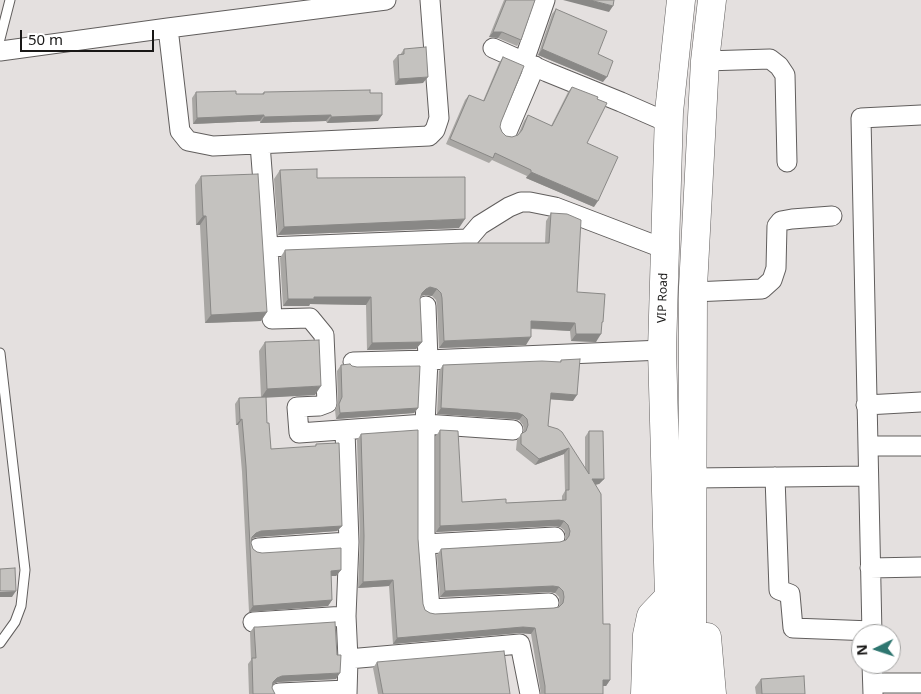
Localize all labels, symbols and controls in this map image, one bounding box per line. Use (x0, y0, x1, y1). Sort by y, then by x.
scale bar (22, 20, 156, 52)
text: 50 m (28, 29, 63, 49)
street label: VIP Road (655, 273, 671, 323)
north arrow (851, 624, 901, 674)
text: N (852, 644, 871, 656)

